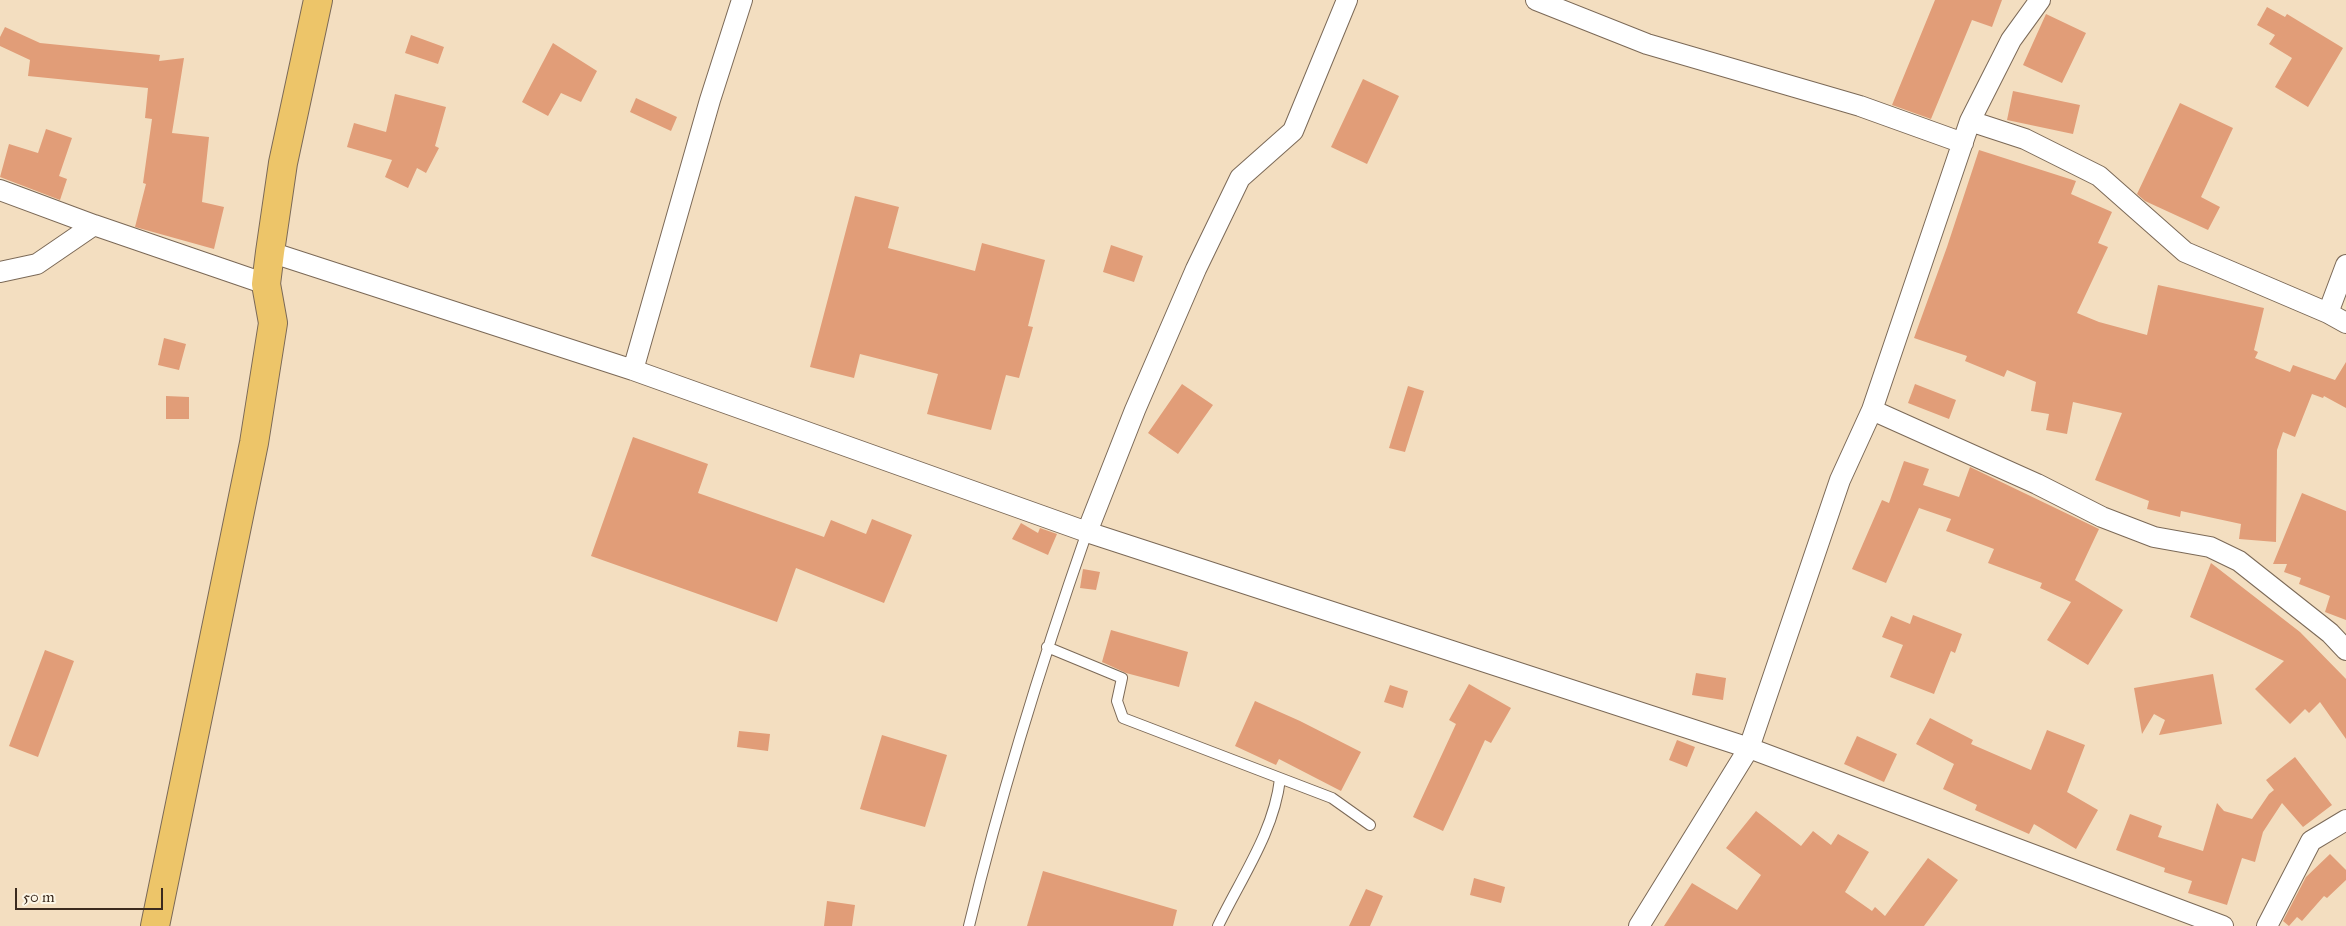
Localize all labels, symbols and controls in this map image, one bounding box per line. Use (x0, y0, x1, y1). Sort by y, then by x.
scale bar (18, 878, 165, 910)
text: 50 m (23, 888, 55, 906)

